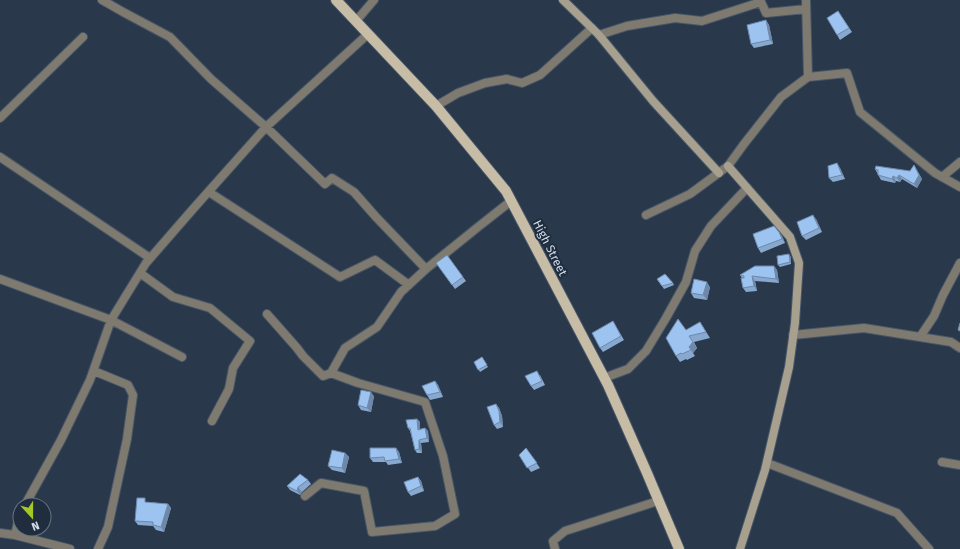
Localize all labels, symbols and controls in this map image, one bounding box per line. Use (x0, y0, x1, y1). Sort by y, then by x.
street label: High Street (530, 218, 570, 279)
north arrow (12, 497, 52, 537)
text: N (30, 518, 41, 533)

